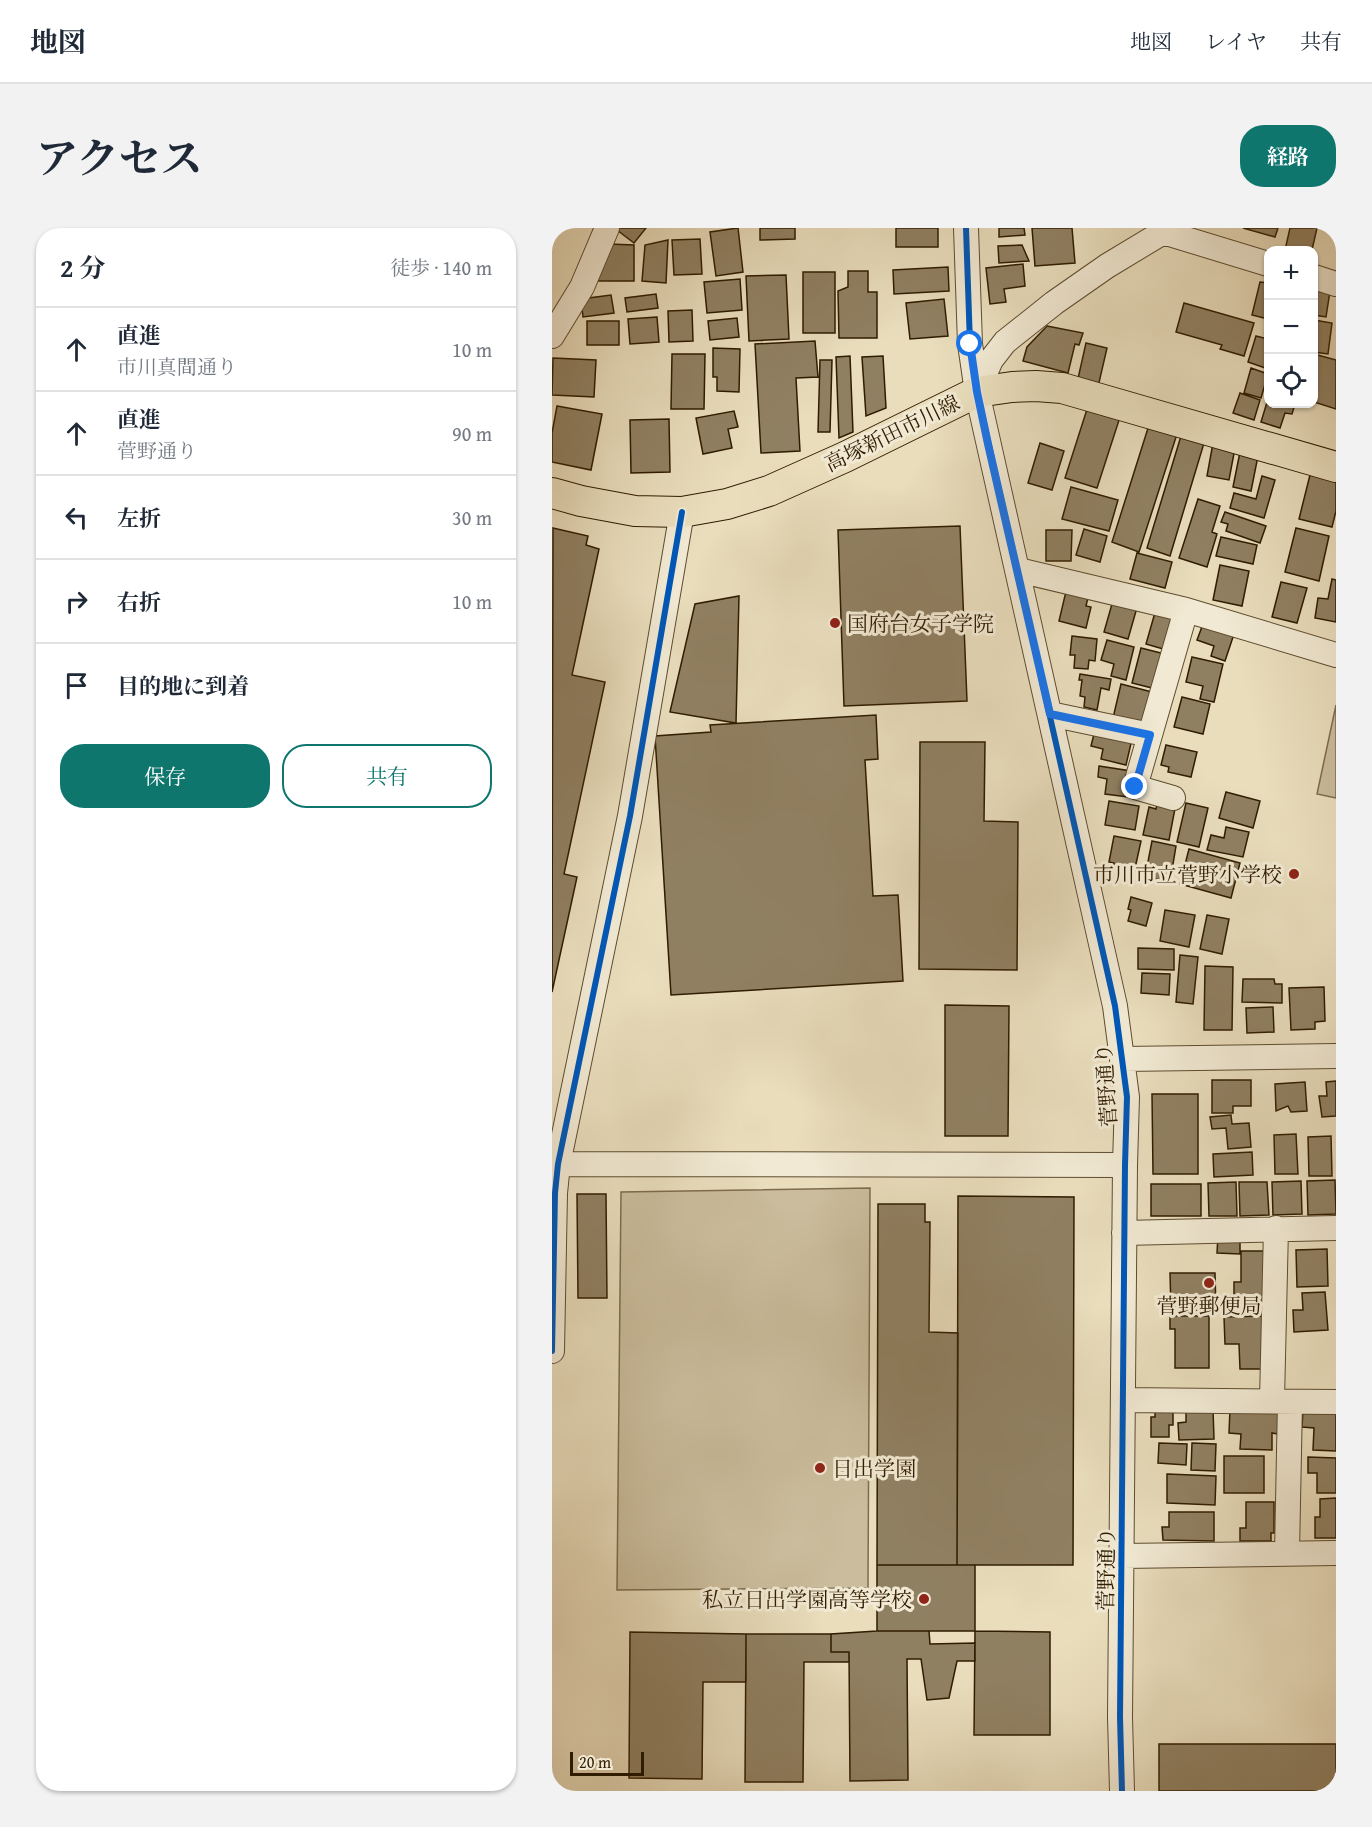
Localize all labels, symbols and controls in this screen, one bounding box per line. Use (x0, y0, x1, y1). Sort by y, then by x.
text: 地図 (30, 21, 86, 62)
text: 地図 (1130, 26, 1172, 57)
text: レイヤ (1205, 26, 1267, 57)
text: 共有 (1300, 26, 1342, 57)
button: 経路 (1240, 125, 1336, 187)
text: アクセス (36, 127, 203, 188)
map controls (1264, 246, 1318, 408)
button: + (1264, 246, 1318, 300)
text: 2 分 (60, 248, 105, 287)
text: 徒歩 · 140 m (390, 253, 492, 282)
button: − (1264, 300, 1318, 354)
text: 直進 (117, 319, 161, 351)
route start (956, 330, 982, 356)
icon: ahead (60, 333, 93, 366)
text: 10 m (452, 335, 492, 364)
text: 市川真間通り (117, 352, 237, 381)
button: locate (1264, 354, 1318, 408)
street label: 高塚新田市川線 (819, 387, 965, 479)
text: 直進 (117, 403, 161, 435)
icon: ahead (60, 417, 93, 450)
text: 90 m (452, 419, 492, 448)
text: 菅野通り (117, 436, 197, 465)
icon: left (60, 501, 93, 534)
text: 左折 (117, 502, 161, 534)
text: 30 m (452, 503, 492, 532)
icon: right (60, 585, 93, 618)
text: 右折 (117, 586, 161, 618)
text: 10 m (452, 587, 492, 616)
place label: 国府台女子学院 (847, 608, 994, 639)
marker: 国府台女子学院 (828, 616, 842, 630)
icon: arrive (60, 669, 93, 702)
text: 目的地に到着 (117, 670, 249, 702)
button: 保存 (60, 744, 270, 808)
button: 共有 (282, 744, 492, 808)
route end (1121, 773, 1147, 799)
place label: 市川市立菅野小学校 (1093, 859, 1282, 890)
marker: 市川市立菅野小学校 (1287, 867, 1301, 881)
street label: 菅野通り (1088, 1042, 1124, 1128)
marker: 菅野郵便局 (1202, 1276, 1216, 1290)
place label: 菅野郵便局 (1157, 1290, 1262, 1321)
place label: 日出学園 (832, 1453, 916, 1484)
marker: 日出学園 (813, 1461, 827, 1475)
street label: 菅野通り (1090, 1527, 1122, 1611)
place label: 私立日出学園高等学校 (702, 1584, 912, 1615)
marker: 私立日出学園高等学校 (917, 1592, 931, 1606)
scale bar (570, 1749, 644, 1776)
text: 20 m (579, 1750, 611, 1774)

